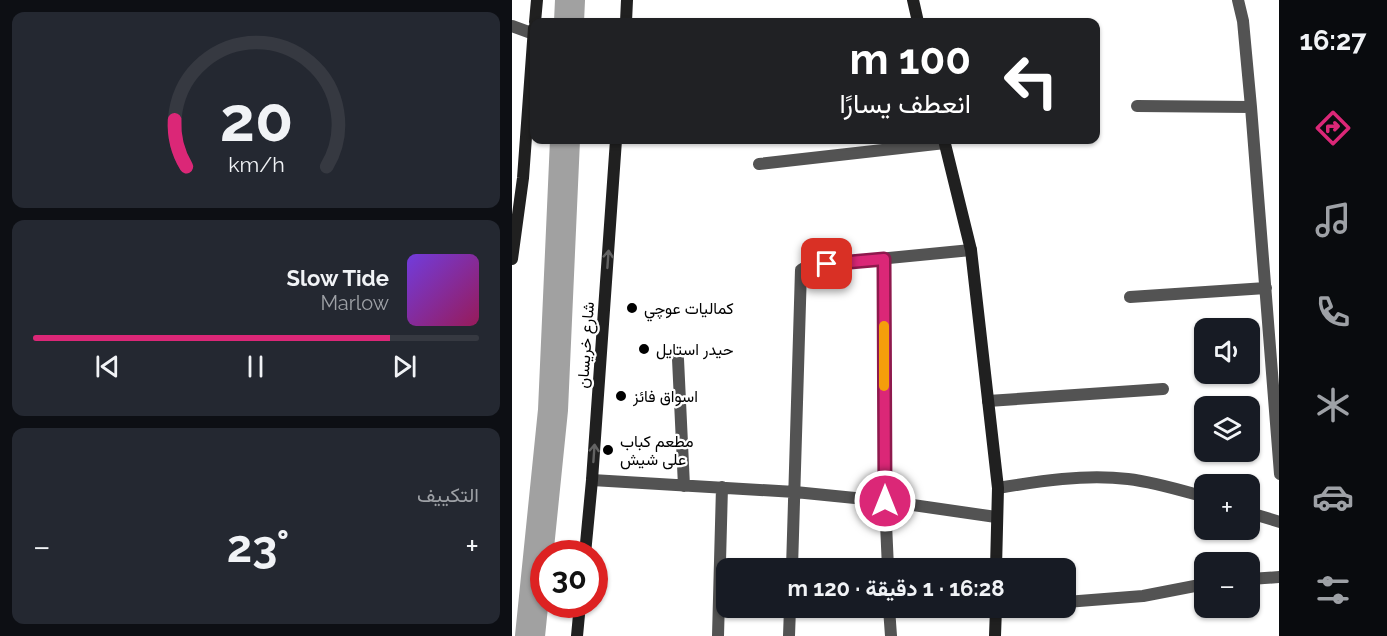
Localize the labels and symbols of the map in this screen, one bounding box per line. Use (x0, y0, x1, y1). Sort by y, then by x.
pin (801, 238, 852, 289)
one-way arrow (603, 249, 614, 269)
place label: كماليات عوچي (644, 299, 734, 322)
street label: شارع خريسان (573, 301, 600, 389)
marker: كماليات عوچي (625, 301, 639, 315)
place label: حيدر استايل (656, 340, 734, 360)
marker: حيدر استايل (637, 342, 651, 356)
place label: اسواق فائز (632, 387, 698, 407)
marker: اسواق فائز (614, 389, 628, 403)
place label: مطعم كباب على شيش (620, 432, 694, 470)
marker: مطعم كباب على شيش (601, 443, 615, 457)
one-way arrow (589, 444, 600, 464)
position arrow (853, 469, 917, 533)
speed limit sign: 30 (530, 540, 608, 618)

